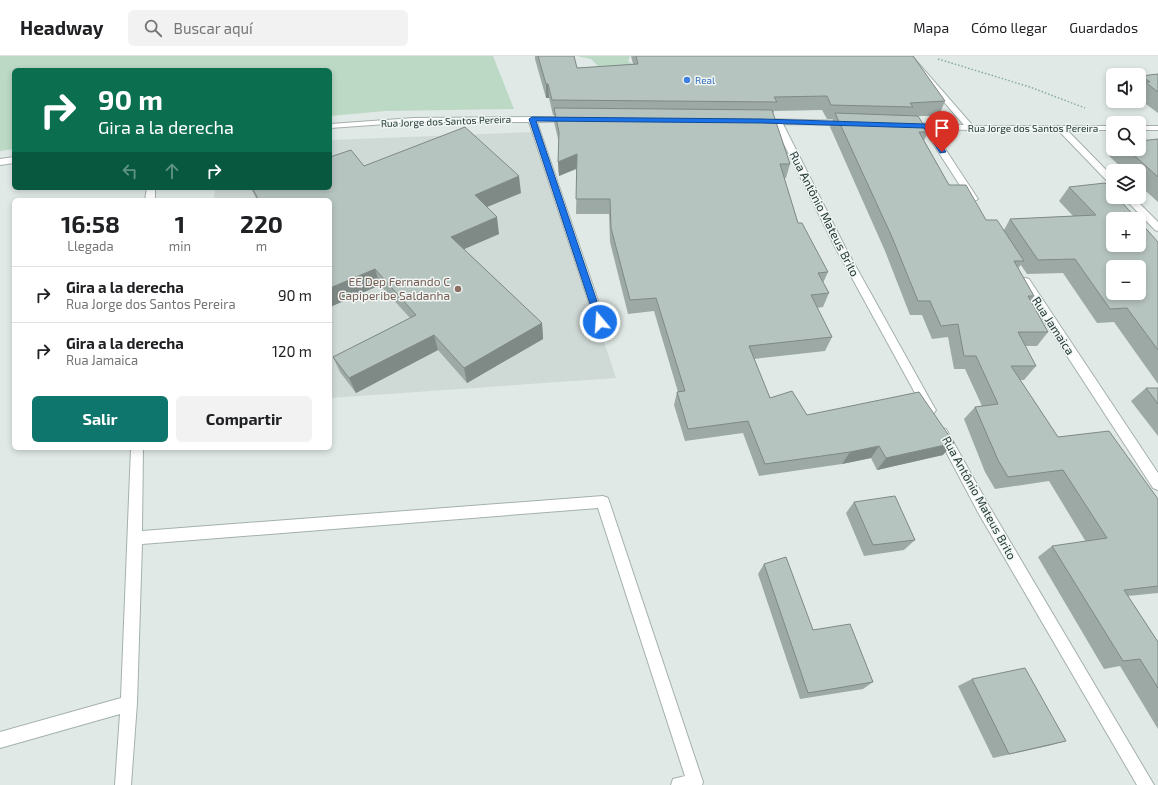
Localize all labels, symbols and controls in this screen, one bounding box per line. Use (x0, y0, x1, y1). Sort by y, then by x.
search box (128, 10, 408, 46)
text: Headway (20, 16, 104, 39)
icon: search (142, 17, 164, 39)
text: Buscar aquí (174, 19, 253, 37)
text: Mapa (913, 19, 949, 36)
text: Cómo llegar (971, 19, 1047, 36)
text: Guardados (1069, 19, 1138, 36)
map controls (1106, 68, 1146, 300)
button: sound (1106, 68, 1146, 108)
place label: Real (695, 74, 715, 86)
marker: Real (682, 75, 692, 85)
text: 90 m (98, 82, 163, 116)
icon: right (32, 84, 84, 136)
pin (925, 111, 959, 152)
street label: Rua Jorge dos Santos Pereira (381, 113, 511, 129)
text: Gira a la derecha (98, 116, 234, 138)
button: search (1106, 116, 1146, 156)
icon: arrive (931, 117, 953, 139)
street label: Rua Jorge dos Santos Pereira (968, 122, 1098, 134)
street label: Rua Antônio Mateus Brito (787, 149, 863, 279)
icon: left (119, 160, 141, 182)
icon: ahead (161, 160, 183, 182)
icon: right (203, 160, 225, 182)
button: layers (1106, 164, 1146, 204)
text: 16:58 (61, 209, 120, 238)
text: 1 (175, 209, 185, 238)
text: 220 (240, 209, 283, 238)
button: + (1106, 212, 1146, 252)
text: Llegada (67, 238, 114, 254)
text: min (169, 238, 191, 254)
text: m (256, 238, 267, 254)
button: − (1106, 260, 1146, 300)
place label: EE Dep Fernando C Capiperibe Saldanha (339, 274, 450, 302)
text: Gira a la derecha (66, 278, 184, 296)
icon: right (32, 284, 54, 306)
marker: EE Dep Fernando C Capiperibe Saldanha (453, 284, 463, 294)
text: 90 m (278, 286, 312, 304)
street label: Rua Jamaica (1030, 294, 1078, 357)
text: Rua Jorge dos Santos Pereira (66, 296, 236, 312)
position arrow (579, 301, 621, 343)
text: Gira a la derecha (66, 334, 184, 352)
icon: right (32, 340, 54, 362)
text: 120 m (272, 342, 312, 360)
text: Rua Jamaica (66, 352, 138, 368)
button: Salir (32, 396, 168, 442)
button: Compartir (176, 396, 312, 442)
street label: Rua Antônio Mateus Brito (940, 433, 1020, 562)

